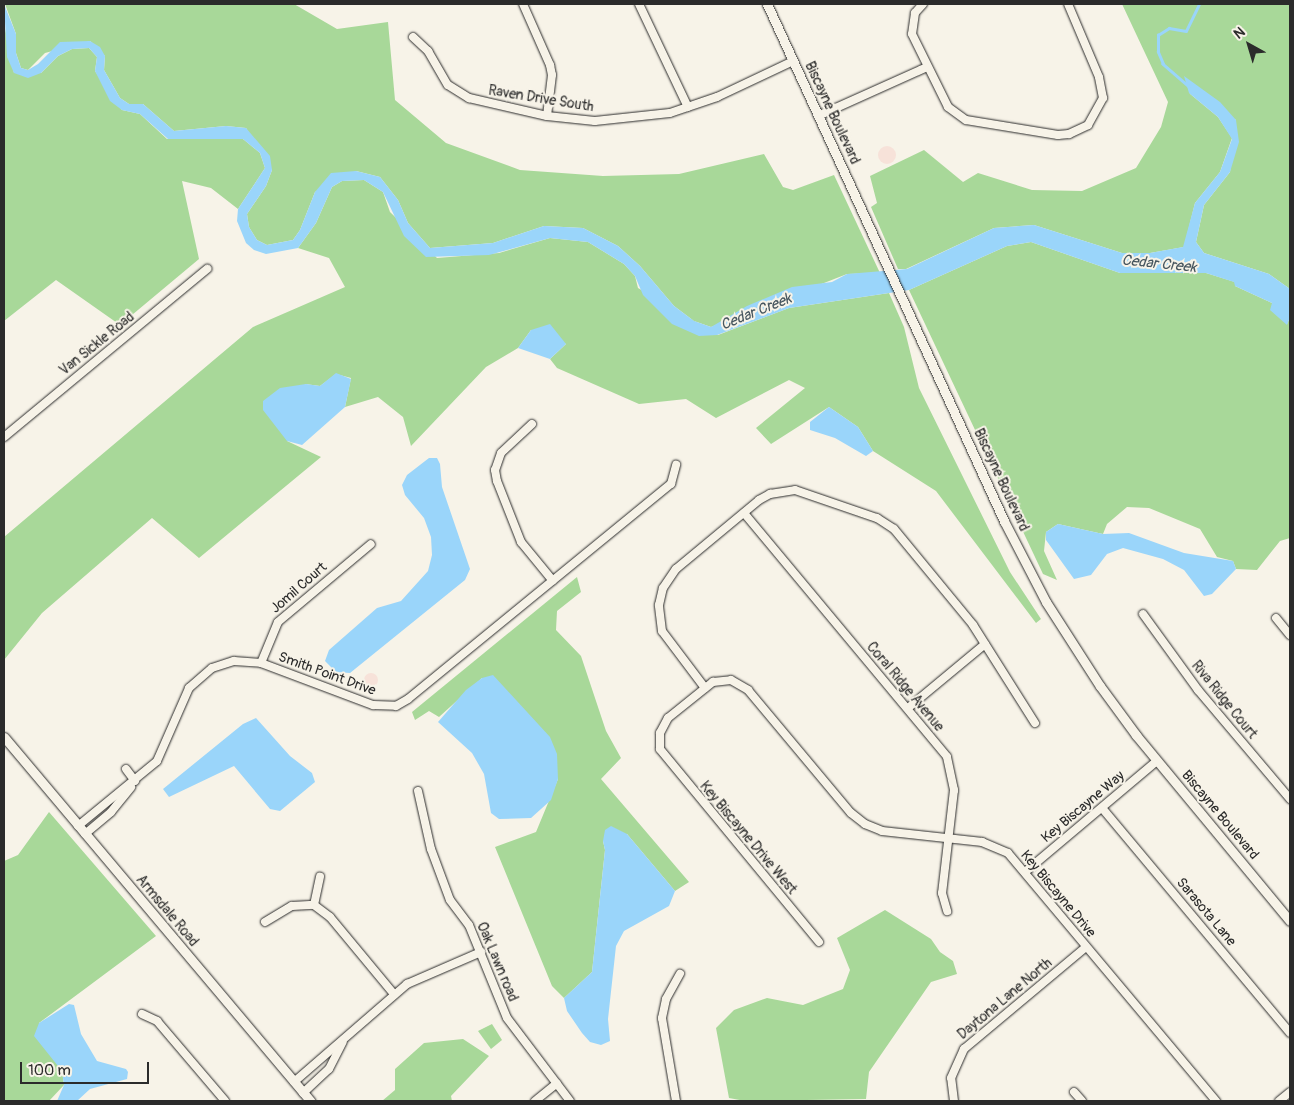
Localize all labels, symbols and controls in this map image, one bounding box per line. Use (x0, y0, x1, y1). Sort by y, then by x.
north arrow (1224, 20, 1274, 70)
text: N (1230, 23, 1248, 43)
street label: Biscayne Boulevard (801, 59, 863, 167)
street label: Raven Drive South (487, 82, 595, 116)
water label: Cedar Creek (1121, 251, 1197, 277)
water label: Cedar Creek (718, 290, 794, 334)
street label: Van Sickle Road (56, 309, 138, 379)
street label: Biscayne Boulevard (970, 426, 1032, 534)
street label: Jomil Court (267, 559, 331, 617)
street label: Coral Ridge Avenue (863, 639, 947, 735)
street label: Smith Point Drive (276, 649, 378, 699)
street label: Riva Ridge Court (1188, 658, 1260, 742)
street label: Key Biscayne Way (1038, 767, 1128, 847)
street label: Biscayne Boulevard (1178, 767, 1262, 863)
street label: Key Biscayne Drive West (696, 778, 800, 898)
street label: Key Biscayne Drive (1017, 847, 1099, 941)
street label: Armsdale Road (132, 872, 202, 950)
street label: Sarasota Lane (1173, 874, 1239, 950)
street label: Oak Lawn road (473, 920, 521, 1004)
street label: Daytona Lane North (954, 955, 1056, 1043)
scale bar (22, 1052, 151, 1084)
text: 100 m (28, 1061, 71, 1080)

